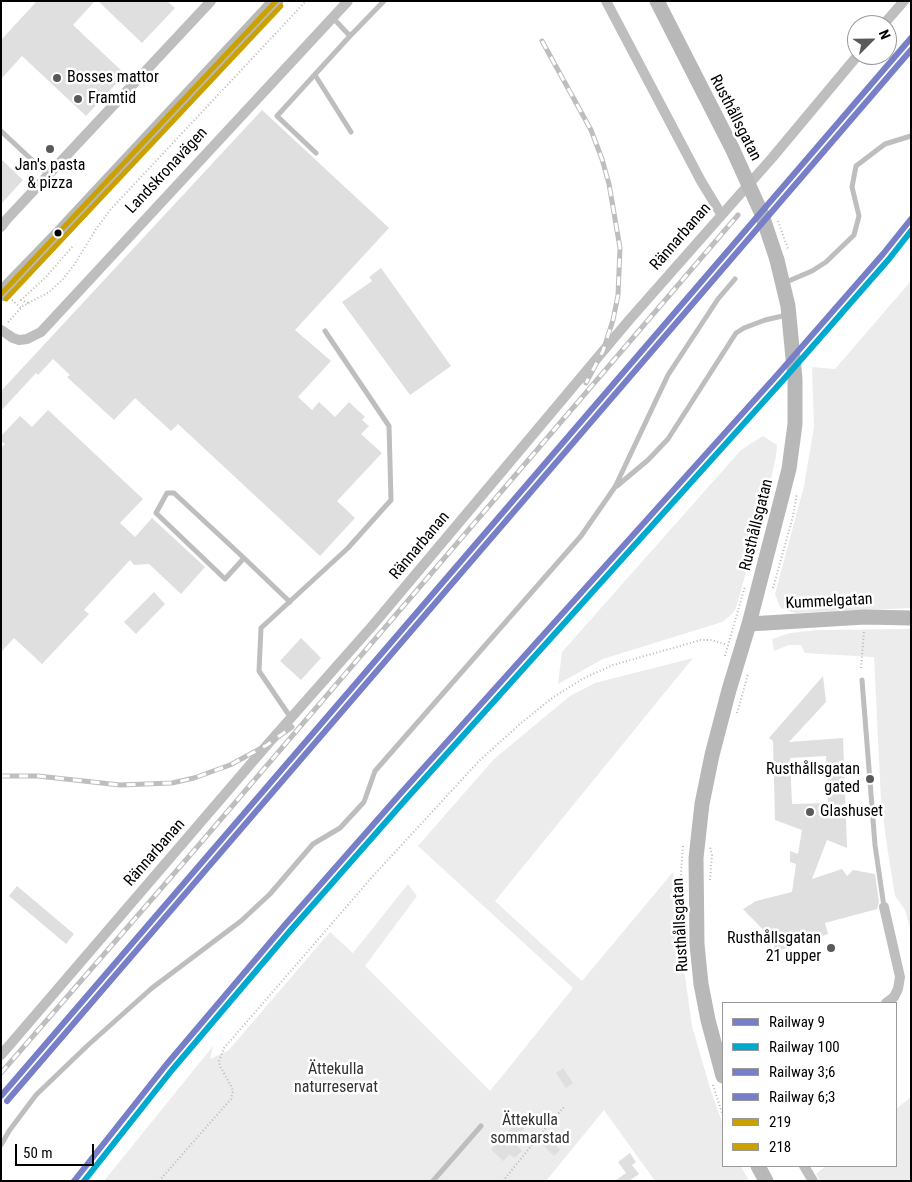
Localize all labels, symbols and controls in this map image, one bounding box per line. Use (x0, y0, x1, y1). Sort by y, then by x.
north arrow (847, 15, 897, 65)
text: N (876, 27, 894, 42)
place label: Bosses mattor (67, 68, 159, 88)
marker: Bosses mattor (51, 72, 63, 84)
street label: Rusthållsgatan (705, 72, 765, 164)
place label: Framtid (88, 89, 136, 109)
marker: Framtid (72, 93, 84, 105)
street label: Landskronavägen (122, 124, 212, 218)
marker: Jan's pasta & pizza (44, 143, 56, 155)
place label: Jan's pasta & pizza (15, 156, 85, 194)
street label: Rännarbanan (647, 199, 715, 275)
unlabelled marker (53, 228, 63, 238)
street label: Rusthållsgatan (736, 477, 778, 573)
street label: Rännarbanan (386, 508, 454, 584)
street label: Kummelgatan (785, 590, 873, 614)
place label: Rusthållsgatan gated (766, 760, 860, 798)
marker: Rusthållsgatan gated (864, 773, 876, 785)
place label: Glashuset (820, 802, 883, 822)
marker: Glashuset (804, 806, 816, 818)
street label: Rännarbanan (121, 815, 189, 891)
street label: Rusthållsgatan (669, 878, 693, 972)
place label: Rusthållsgatan 21 upper (727, 929, 821, 967)
marker: Rusthållsgatan 21 upper (825, 942, 837, 954)
legend (722, 1002, 897, 1167)
text: Railway 9 (769, 1013, 825, 1031)
text: Railway 100 (769, 1038, 840, 1056)
park label: Ättekulla naturreservat (294, 1060, 378, 1098)
text: Railway 3;6 (769, 1063, 835, 1081)
text: Railway 6;3 (769, 1088, 835, 1106)
park label: Ättekulla sommarstad (490, 1111, 570, 1149)
text: 219 (769, 1113, 791, 1131)
scale bar (18, 1134, 96, 1166)
text: 218 (769, 1138, 791, 1156)
text: 50 m (23, 1144, 53, 1162)

